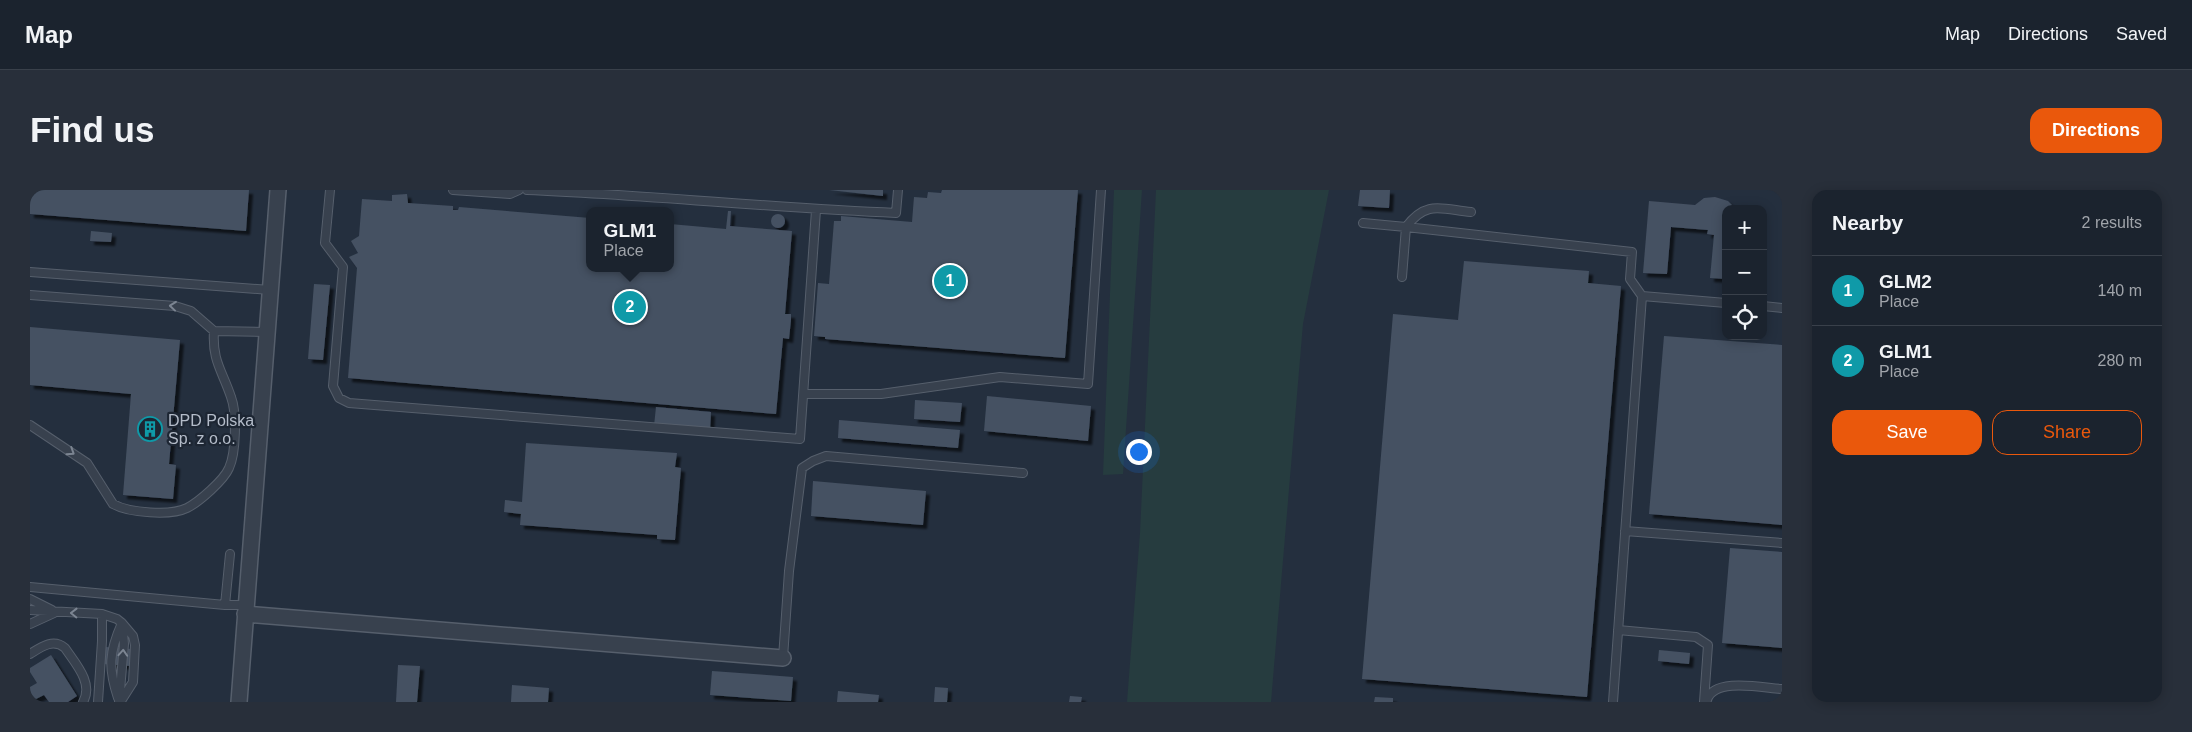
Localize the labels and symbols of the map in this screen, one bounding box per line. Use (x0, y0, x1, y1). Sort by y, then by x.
pin: 1 (934, 262, 966, 300)
pin: 2 (614, 288, 646, 326)
one-way arrow (169, 301, 177, 312)
place label: DPD Polska Sp. z o.o. (168, 412, 254, 447)
building icon: DPD Polska Sp. z o.o. (137, 416, 163, 442)
your location (1126, 439, 1152, 465)
one-way arrow (65, 446, 74, 455)
one-way arrow (70, 608, 78, 618)
one-way arrow (117, 649, 128, 657)

